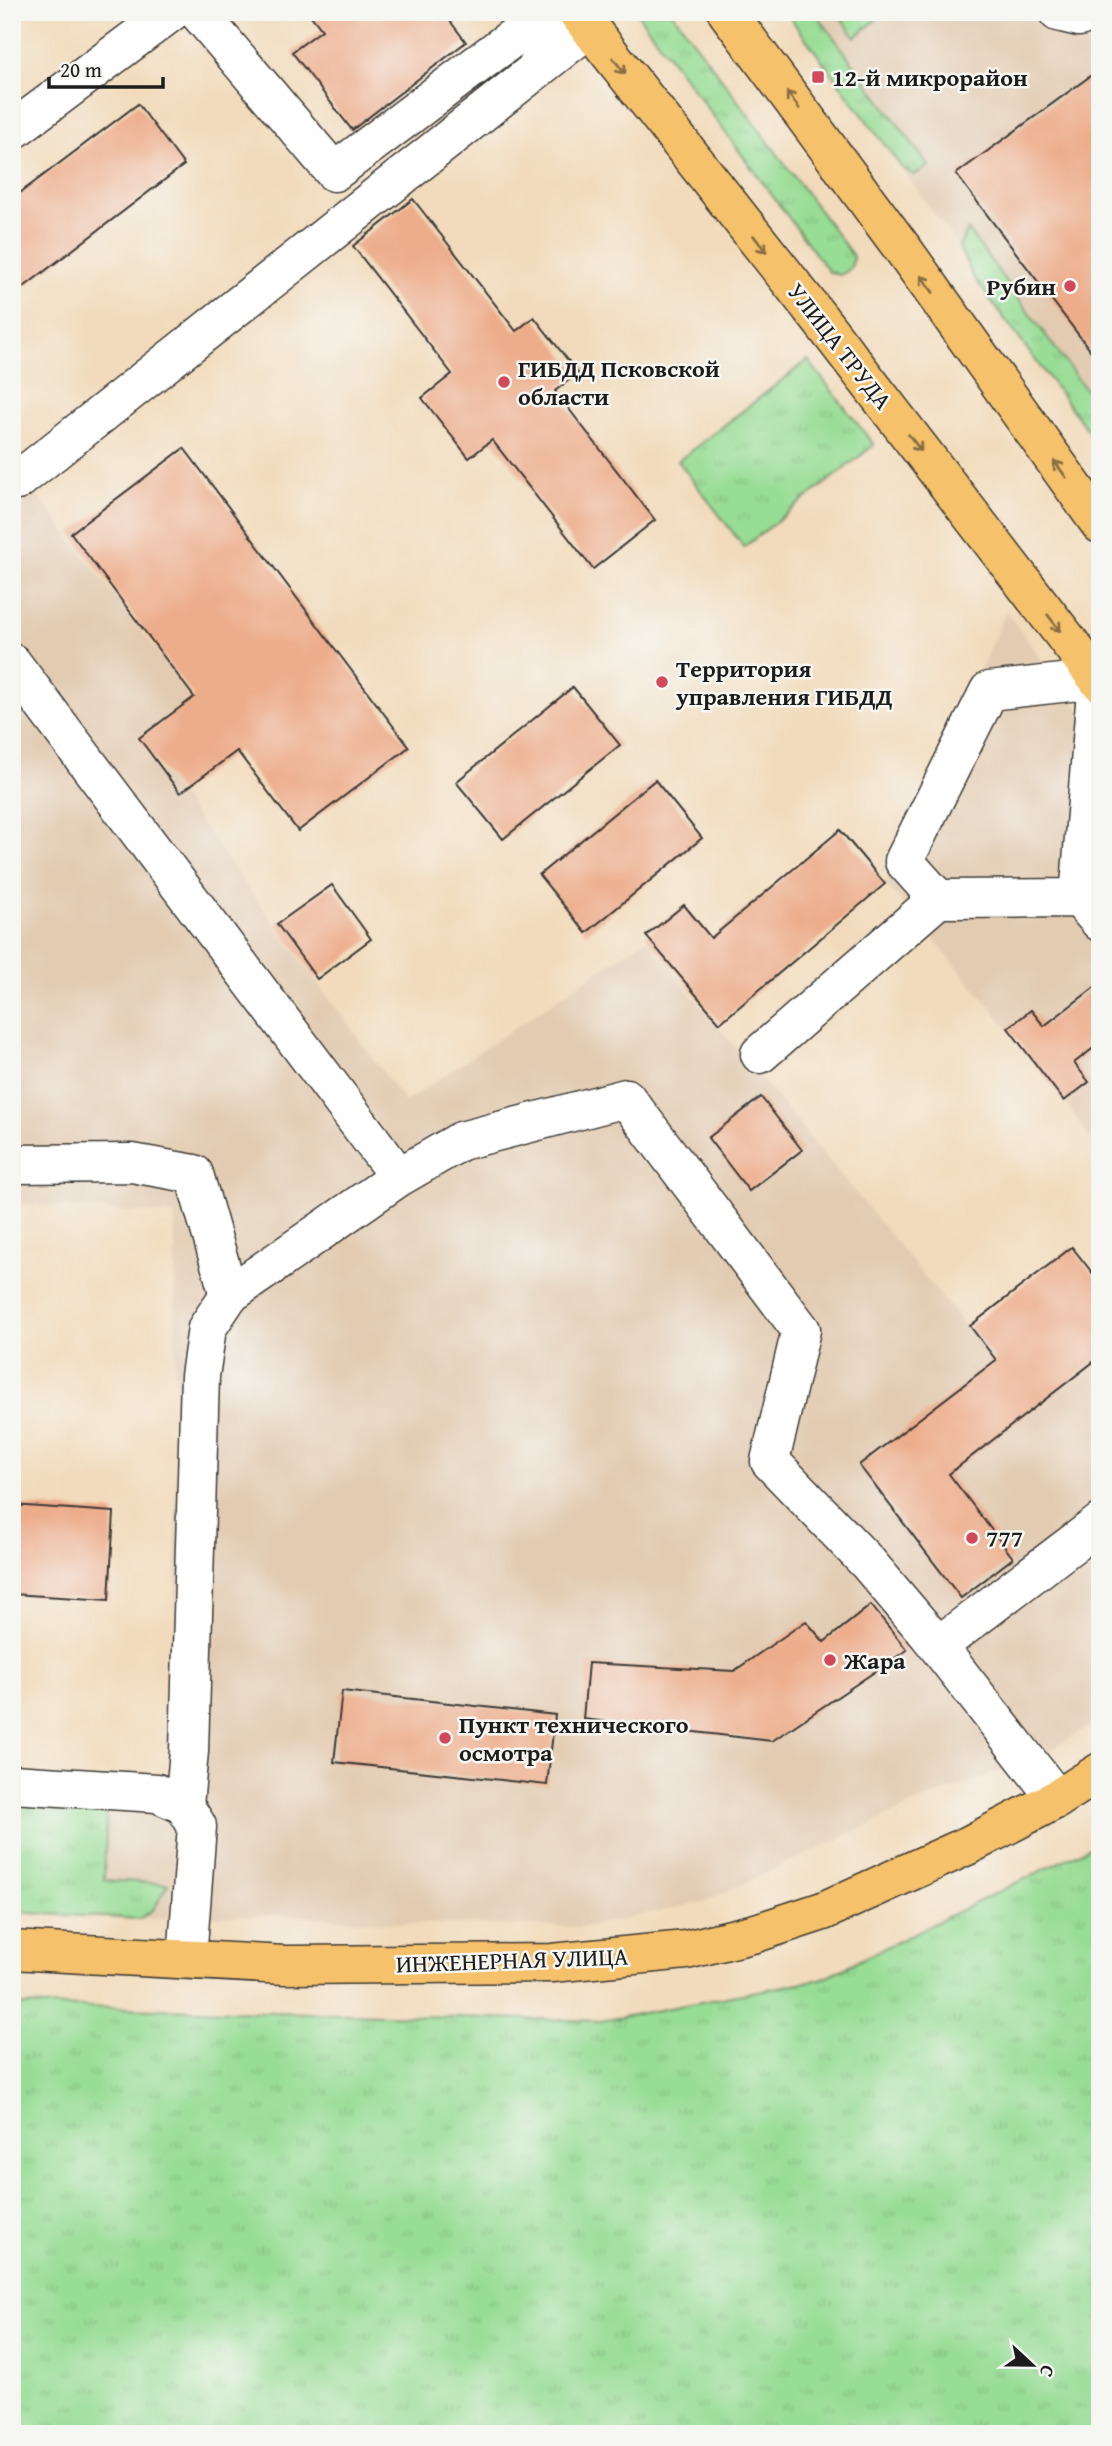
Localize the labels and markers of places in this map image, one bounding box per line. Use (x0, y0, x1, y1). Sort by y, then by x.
place label: 12-й микрорайон (832, 60, 1028, 95)
marker: 12-й микрорайон (810, 69, 826, 85)
place label: Рубин (987, 269, 1056, 304)
marker: Рубин (1062, 278, 1078, 294)
place label: ГИБДД Псковской области (518, 351, 720, 414)
marker: ГИБДД Псковской области (496, 374, 512, 390)
place label: Территория управления ГИБДД (675, 651, 893, 714)
marker: Территория управления ГИБДД (654, 674, 670, 690)
place label: 777 (986, 1521, 1023, 1556)
marker: 777 (964, 1530, 980, 1546)
place label: Жара (843, 1643, 906, 1678)
marker: Жара (822, 1652, 838, 1668)
place label: Пункт технического осмотра (459, 1707, 689, 1770)
marker: Пункт технического осмотра (437, 1730, 453, 1746)

